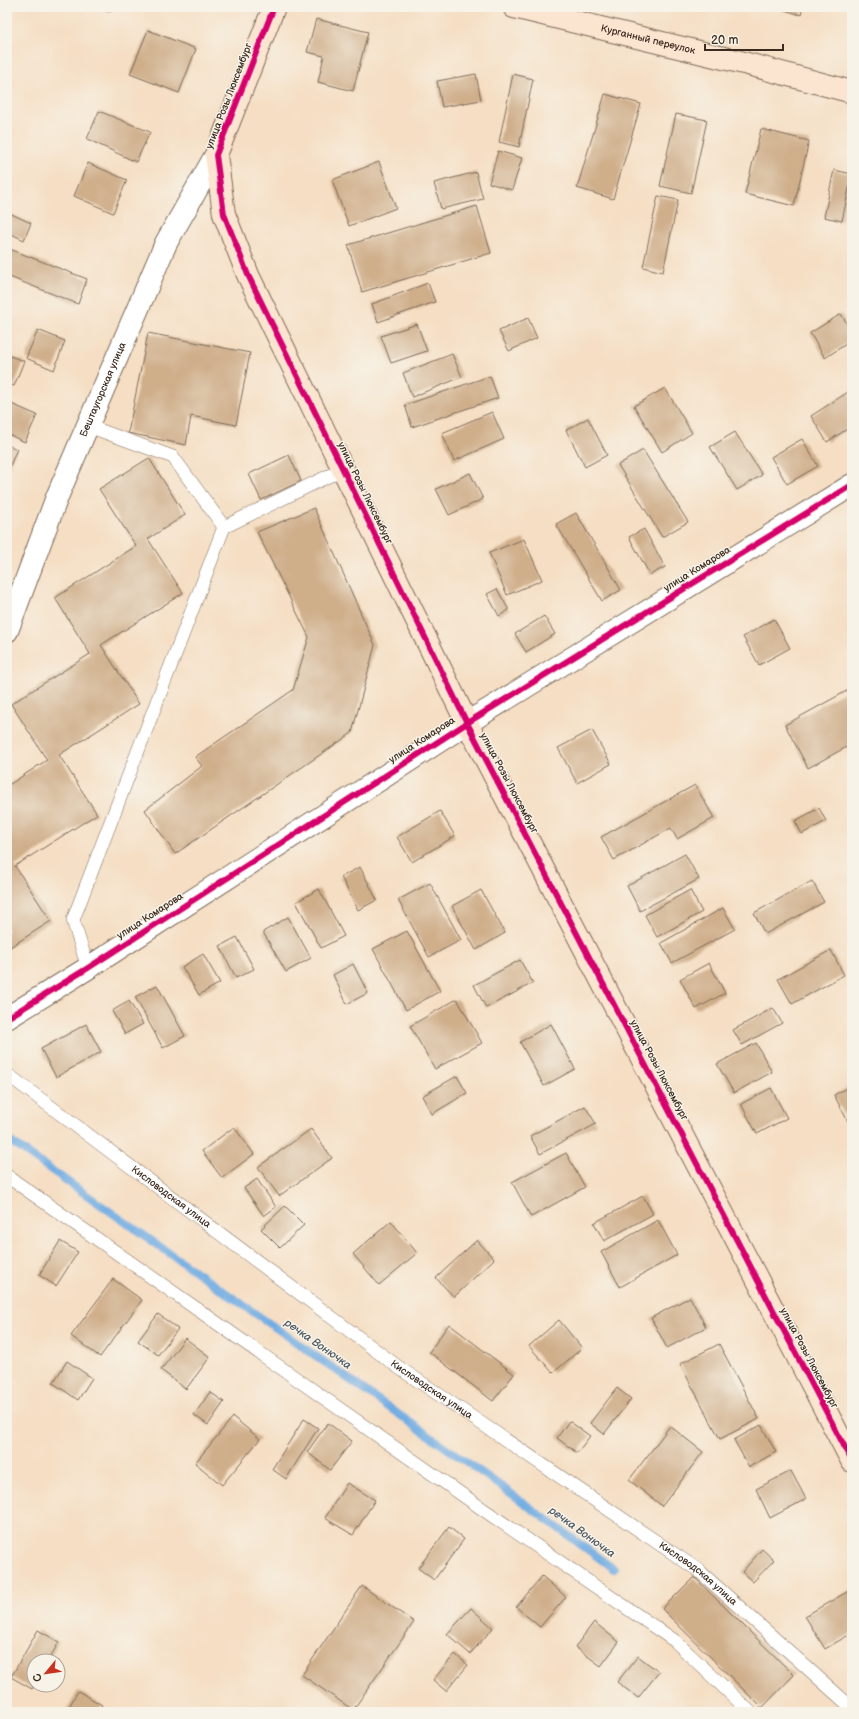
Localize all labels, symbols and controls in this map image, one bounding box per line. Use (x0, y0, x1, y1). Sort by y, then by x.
street label: Курганный переулок (600, 22, 697, 57)
scale bar (705, 26, 783, 52)
text: 20 m (711, 33, 738, 48)
street label: улица Розы Люксембург (203, 41, 255, 151)
street label: Бештаугорская улица (78, 340, 129, 439)
street label: улица Розы Люксембург (335, 440, 395, 546)
street label: улица Комарова (661, 544, 733, 594)
street label: улица Комарова (387, 714, 457, 766)
street label: улица Розы Люксембург (477, 731, 541, 835)
street label: улица Комарова (115, 890, 185, 942)
street label: улица Розы Люксембург (627, 1018, 691, 1122)
street label: Кисловодская улица (129, 1163, 213, 1231)
street label: улица Розы Люксембург (777, 1306, 841, 1410)
water label: речка Вонючка (281, 1316, 354, 1372)
street label: Кисловодская улица (388, 1358, 475, 1422)
water label: речка Вонючка (546, 1503, 618, 1561)
street label: Кисловодская улица (657, 1539, 739, 1608)
north arrow (26, 1653, 66, 1693)
text: С (30, 1671, 45, 1684)

